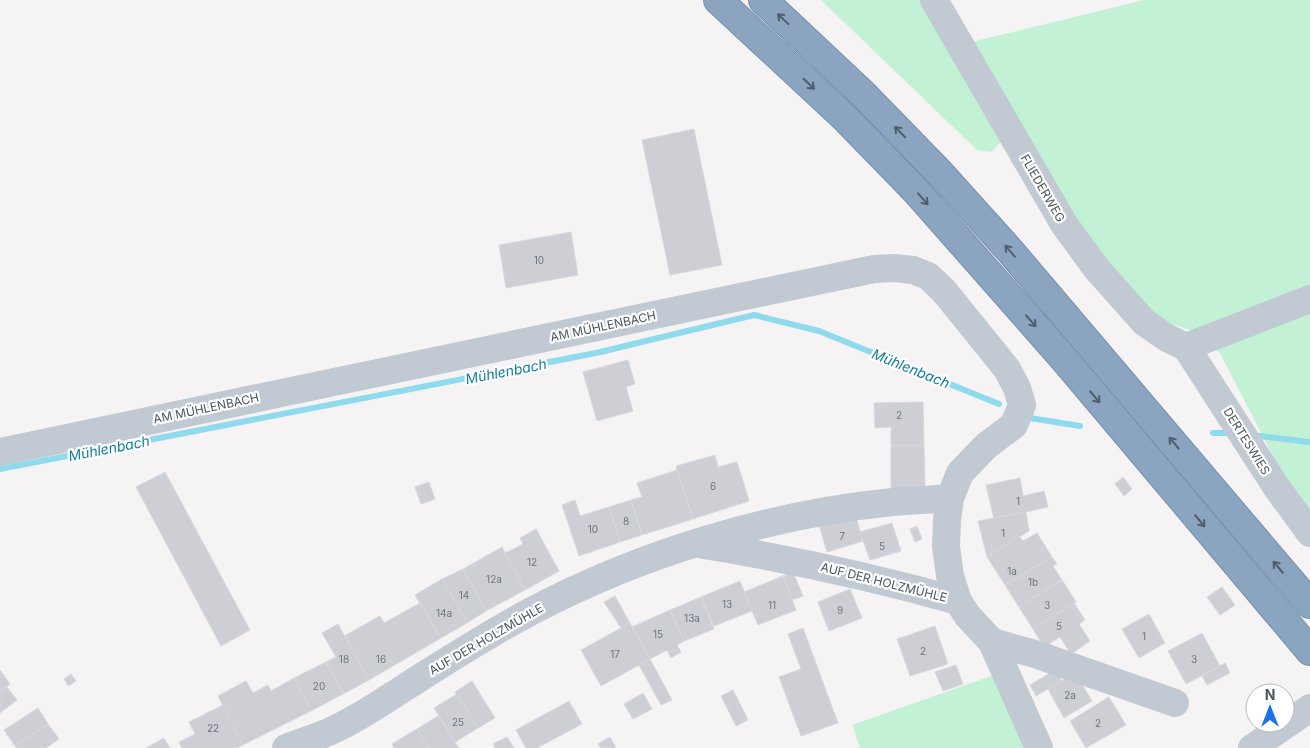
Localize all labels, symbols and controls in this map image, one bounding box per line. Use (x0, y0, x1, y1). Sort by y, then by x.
one-way arrow (777, 13, 790, 25)
one-way arrow (802, 78, 815, 90)
one-way arrow (894, 126, 906, 138)
street label: FLIEDERWEG (1018, 151, 1068, 225)
one-way arrow (917, 193, 929, 206)
one-way arrow (1005, 245, 1016, 258)
house number: 10 (534, 254, 544, 266)
street label: AM MÜHLENBACH (549, 307, 657, 345)
one-way arrow (1025, 315, 1036, 328)
water label: Mühlenbach (870, 345, 952, 391)
water label: Mühlenbach (464, 355, 548, 387)
street label: AM MÜHLENBACH (152, 389, 260, 427)
one-way arrow (1090, 390, 1101, 403)
street label: DERTESWIES (1220, 405, 1274, 478)
house number: 2 (896, 409, 902, 421)
water label: Mühlenbach (67, 432, 151, 464)
one-way arrow (1168, 436, 1179, 449)
house number: 6 (710, 480, 716, 492)
house number: 1 (1016, 495, 1020, 507)
house number: 8 (623, 515, 629, 527)
one-way arrow (1194, 515, 1205, 528)
house number: 10 (588, 523, 598, 535)
house number: 1 (1001, 527, 1005, 539)
house number: 7 (839, 530, 845, 542)
house number: 5 (879, 540, 885, 552)
house number: 12 (527, 556, 537, 568)
street label: AUF DER HOLZMÜHLE (819, 559, 949, 605)
one-way arrow (1273, 560, 1284, 573)
house number: 1a (1007, 565, 1017, 577)
house number: 12a (486, 573, 502, 585)
house number: 1b (1028, 576, 1038, 588)
house number: 14 (459, 589, 469, 601)
house number: 13 (722, 598, 732, 610)
house number: 11 (768, 599, 776, 611)
house number: 3 (1044, 599, 1050, 611)
street label: AUF DER HOLZMÜHLE (426, 600, 546, 678)
house number: 9 (837, 604, 843, 616)
house number: 14a (436, 607, 452, 619)
house number: 13a (684, 612, 700, 624)
house number: 5 (1056, 620, 1062, 632)
house number: 15 (653, 628, 663, 640)
house number: 1 (1142, 630, 1146, 642)
house number: 2 (920, 645, 926, 657)
house number: 17 (610, 648, 620, 660)
house number: 18 (339, 653, 349, 665)
house number: 16 (376, 653, 386, 665)
house number: 3 (1191, 653, 1197, 665)
house number: 20 (313, 680, 325, 692)
north arrow (1245, 683, 1295, 733)
text: N (1265, 686, 1275, 703)
house number: 2a (1064, 689, 1076, 701)
house number: 25 (452, 716, 464, 728)
house number: 2 (1095, 717, 1101, 729)
house number: 22 (207, 722, 219, 734)

